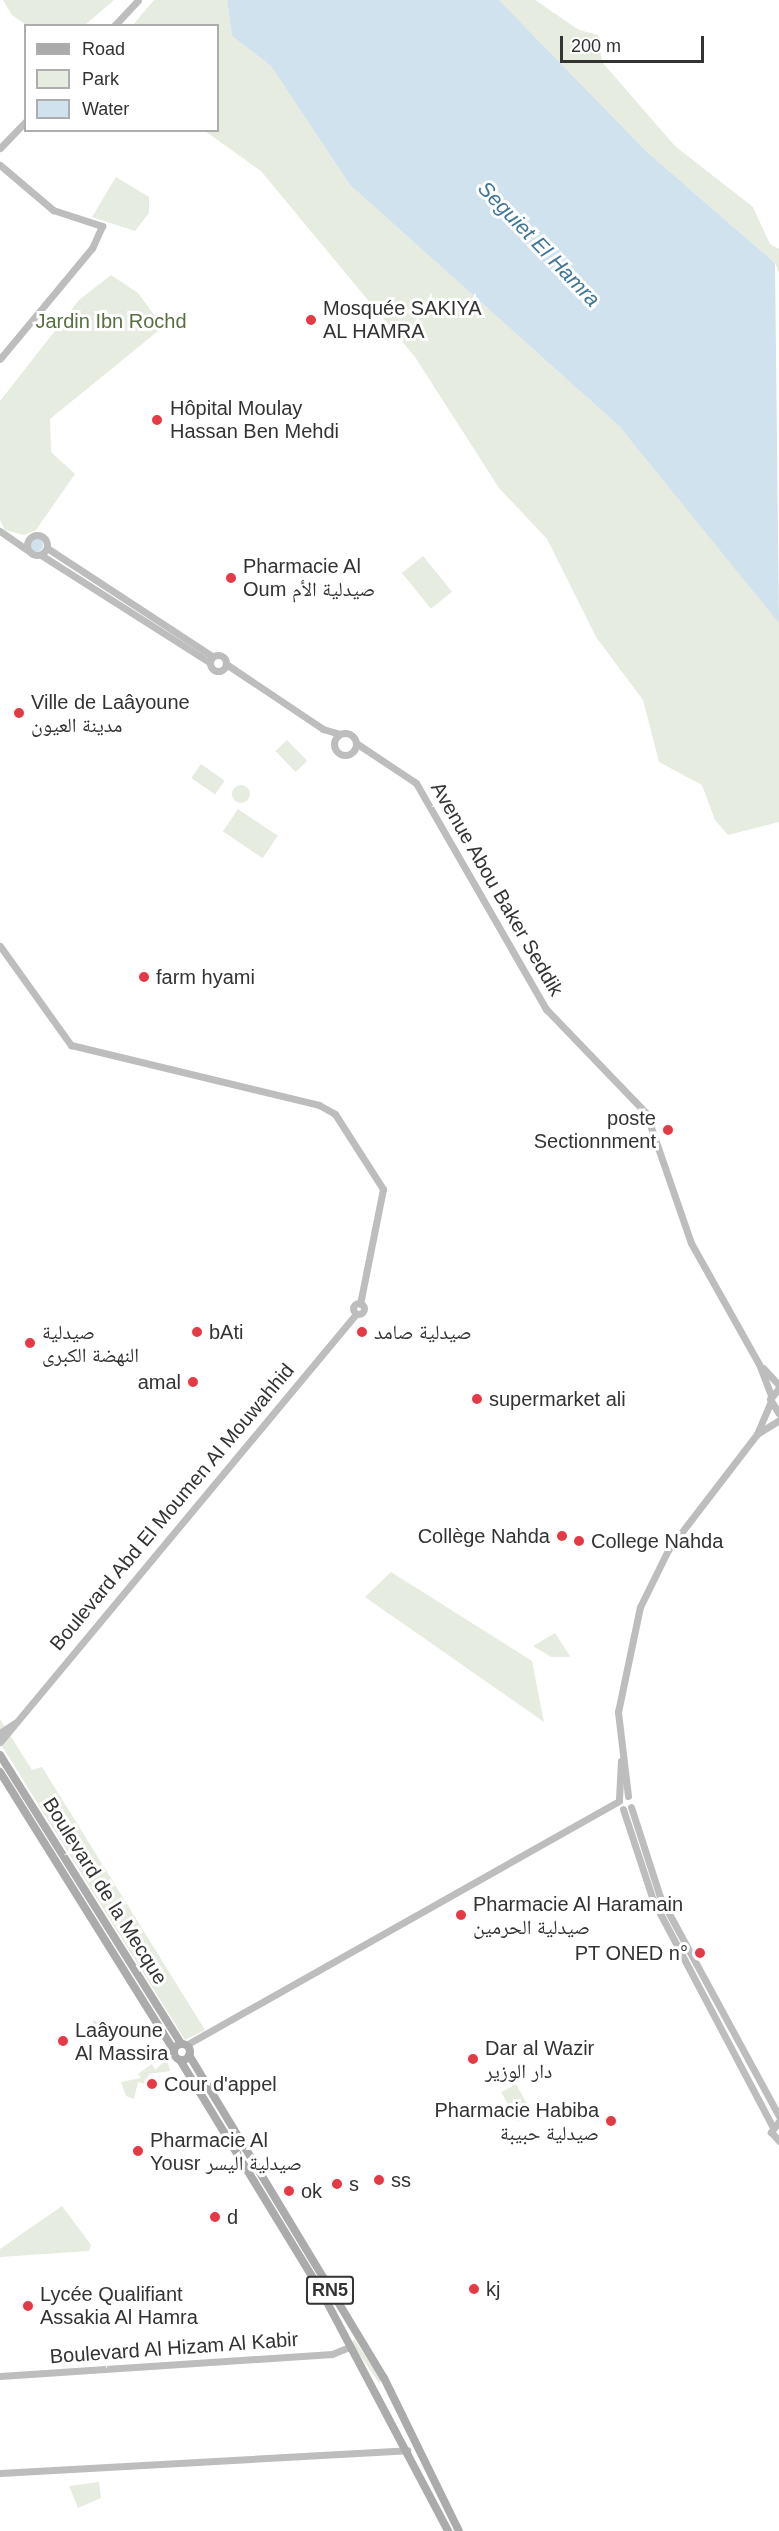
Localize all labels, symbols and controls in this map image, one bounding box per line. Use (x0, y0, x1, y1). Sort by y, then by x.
legend (24, 24, 219, 132)
scale bar (563, 24, 707, 62)
text: 200 m (571, 36, 621, 56)
text: Road (82, 39, 125, 59)
text: Park (82, 69, 119, 89)
text: Water (82, 99, 129, 119)
water label: Seguiet El Hamra (473, 176, 605, 312)
place label: Mosquée SAKIYA AL HAMRA (323, 296, 482, 343)
park label: Jardin Ibn Rochd (35, 309, 187, 333)
marker: Mosquée SAKIYA AL HAMRA (304, 313, 318, 327)
place label: Hôpital Moulay Hassan Ben Mehdi (170, 396, 339, 443)
marker: Hôpital Moulay Hassan Ben Mehdi (148, 411, 166, 429)
place label: Pharmacie Al Oum صيدلية الأم (243, 554, 375, 601)
marker: Pharmacie Al Oum صيدلية الأم (224, 571, 238, 585)
place label: Ville de Laâyoune مدينة العيون (31, 690, 190, 737)
marker: Ville de Laâyoune مدينة العيون (12, 706, 26, 720)
street label: Avenue Abou Baker Seddik (426, 777, 568, 1001)
place label: farm hyami (156, 965, 255, 989)
marker: farm hyami (137, 970, 151, 984)
place label: poste Sectionnment (534, 1106, 656, 1153)
marker: poste Sectionnment (661, 1123, 675, 1137)
place label: صيدلية النهضة الكبرى (42, 1320, 139, 1367)
place label: bAti (209, 1320, 243, 1344)
place label: صيدلية صامد (374, 1320, 472, 1344)
marker: bAti (190, 1325, 204, 1339)
marker: صيدلية صامد (355, 1325, 369, 1339)
marker: صيدلية النهضة الكبرى (23, 1336, 37, 1350)
street label: Boulevard Abd El Moumen Al Mouwahhid (44, 1358, 300, 1656)
place label: amal (138, 1370, 181, 1394)
marker: amal (186, 1375, 200, 1389)
place label: supermarket ali (489, 1387, 626, 1411)
marker: supermarket ali (470, 1392, 484, 1406)
place label: Collège Nahda (418, 1524, 550, 1548)
marker: Collège Nahda (555, 1529, 569, 1543)
place label: College Nahda (591, 1529, 723, 1553)
marker: College Nahda (572, 1534, 586, 1548)
street label: Boulevard de la Mecque (38, 1793, 172, 1989)
place label: Pharmacie Al Haramain صيدلية الحرمين (473, 1892, 684, 1939)
marker: Pharmacie Al Haramain صيدلية الحرمين (454, 1908, 468, 1922)
place label: PT ONED n° (574, 1941, 688, 1965)
marker: PT ONED n° (693, 1946, 707, 1960)
place label: Laâyoune Al Massira (75, 2018, 168, 2065)
marker: Laâyoune Al Massira (56, 2034, 70, 2048)
place label: Dar al Wazir دار الوزير (485, 2036, 594, 2083)
marker: Dar al Wazir دار الوزير (466, 2052, 480, 2066)
place label: Cour d'appel (164, 2072, 277, 2096)
marker: Cour d'appel (145, 2077, 159, 2091)
place label: Pharmacie Habiba صيدلية حبيبة (434, 2098, 599, 2145)
marker: Pharmacie Habiba صيدلية حبيبة (604, 2114, 618, 2128)
place label: Pharmacie Al Yousr صيدلية اليسر (150, 2128, 302, 2175)
marker: Pharmacie Al Yousr صيدلية اليسر (131, 2144, 145, 2158)
place label: ss (391, 2168, 411, 2192)
place label: s (349, 2172, 359, 2196)
marker: ss (372, 2173, 386, 2187)
marker: s (330, 2177, 344, 2191)
place label: ok (301, 2179, 322, 2203)
marker: ok (282, 2184, 296, 2198)
place label: d (227, 2205, 238, 2229)
marker: d (208, 2210, 222, 2224)
road number: RN5 (304, 2275, 356, 2305)
place label: kj (486, 2277, 500, 2301)
place label: Lycée Qualifiant Assakia Al Hamra (40, 2282, 199, 2329)
marker: kj (467, 2282, 481, 2296)
marker: Lycée Qualifiant Assakia Al Hamra (21, 2299, 35, 2313)
street label: Boulevard Al Hizam Al Kabir (48, 2327, 300, 2369)

